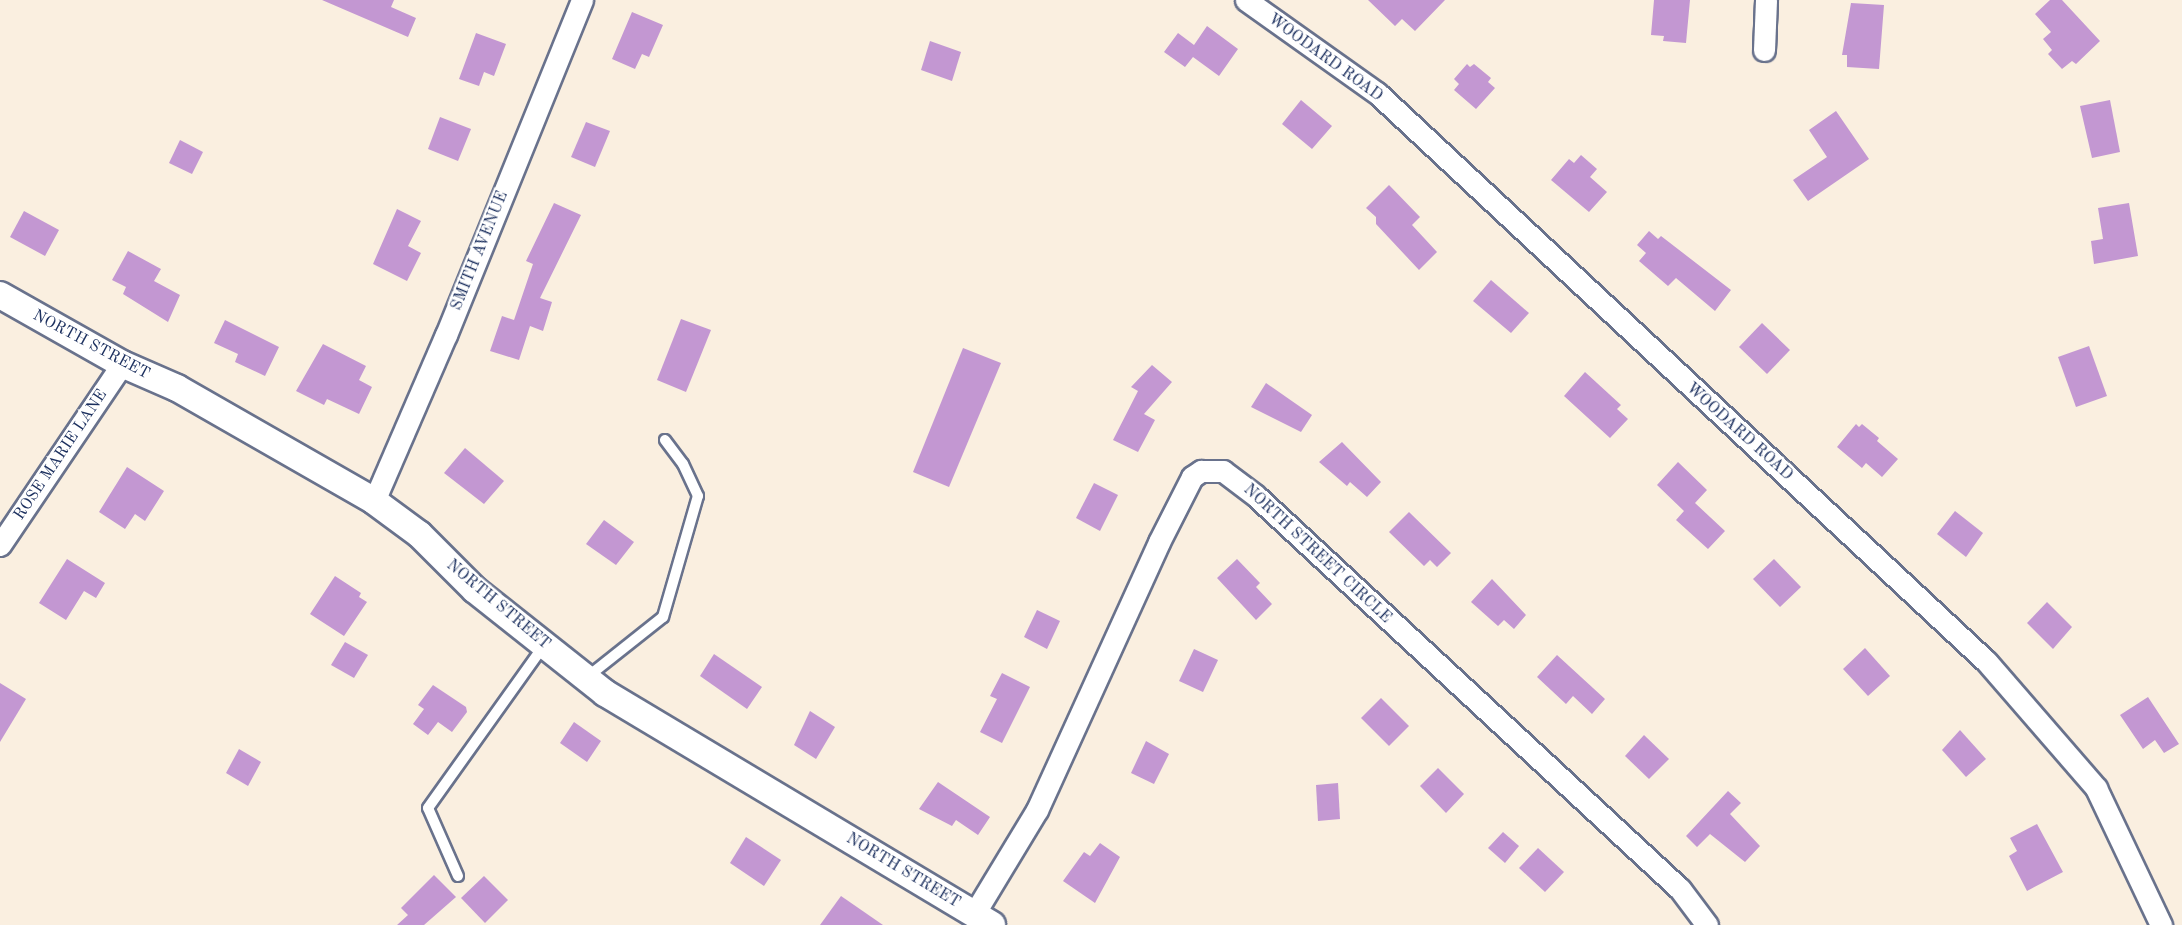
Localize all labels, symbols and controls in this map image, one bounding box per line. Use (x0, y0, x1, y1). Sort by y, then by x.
street label: WOODARD ROAD (1264, 10, 1386, 106)
street label: SMITH AVENUE (447, 189, 513, 313)
street label: NORTH STREET (29, 306, 153, 384)
street label: WOODARD ROAD (1682, 379, 1796, 485)
street label: ROSE MARIE LANE (10, 386, 112, 524)
street label: NORTH STREET CIRCLE (1239, 480, 1395, 628)
street label: NORTH STREET (442, 556, 554, 654)
street label: NORTH STREET (842, 829, 964, 913)

